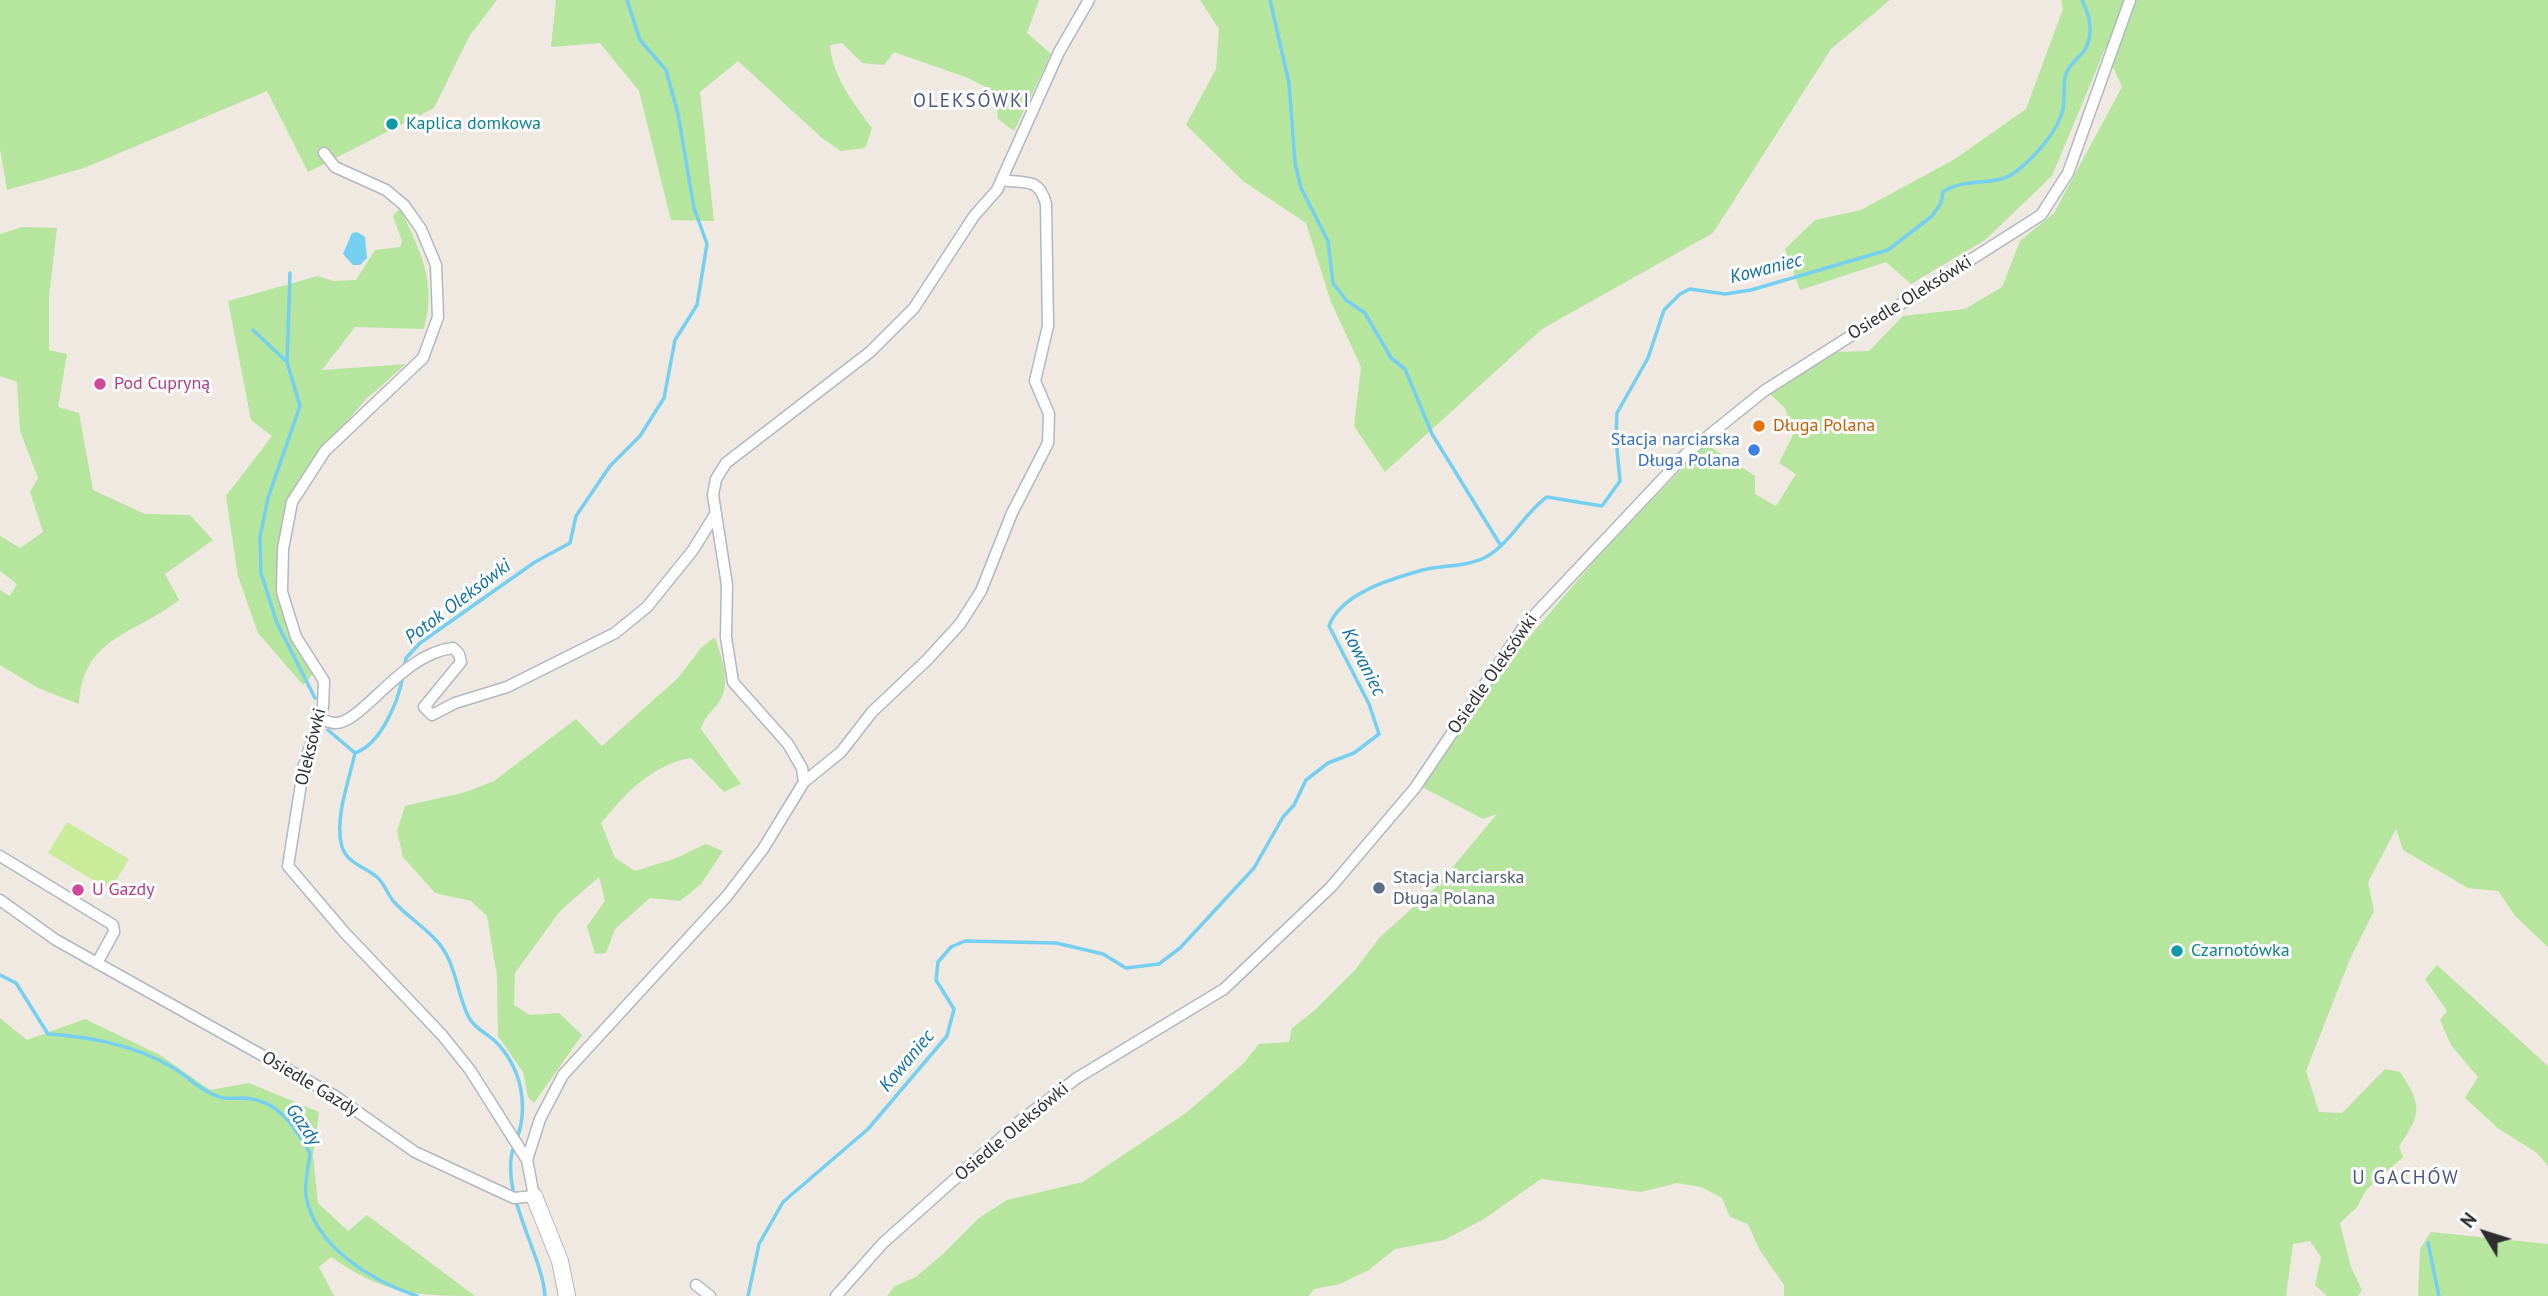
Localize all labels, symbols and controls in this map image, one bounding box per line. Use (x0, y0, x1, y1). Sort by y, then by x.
district label: OLEKSÓWKI (914, 91, 1030, 113)
place label: Kaplica domkowa (406, 113, 541, 135)
marker: Kaplica domkowa (384, 116, 400, 132)
water label: Kowaniec (1728, 249, 1804, 289)
street label: Osiedle Oleksówki (1844, 251, 1976, 345)
place label: Pod Cupryną (114, 373, 210, 395)
marker: Pod Cupryną (92, 376, 108, 392)
place label: Długa Polana (1773, 415, 1875, 437)
marker: Długa Polana (1751, 418, 1767, 434)
place label: Stacja narciarska Długa Polana (1611, 429, 1740, 472)
marker: Stacja narciarska Długa Polana (1746, 442, 1762, 458)
water label: Potok Oleksówki (401, 555, 515, 649)
street label: Osiedle Oleksówki (1443, 610, 1543, 738)
water label: Kowaniec (1336, 624, 1390, 700)
street label: Oleksówki (291, 706, 331, 788)
place label: Stacja Narciarska Długa Polana (1393, 867, 1525, 910)
place label: U Gazdy (92, 879, 155, 901)
marker: Stacja Narciarska Długa Polana (1371, 880, 1387, 896)
marker: U Gazdy (70, 882, 86, 898)
place label: Czarnotówka (2191, 940, 2290, 962)
marker: Czarnotówka (2169, 943, 2185, 959)
water label: Kowaniec (875, 1025, 939, 1097)
street label: Osiedle Gazdy (258, 1047, 362, 1121)
street label: Osiedle Oleksówki (951, 1078, 1073, 1186)
water label: Gazdy (280, 1100, 326, 1150)
district label: U GACHÓW (2353, 1168, 2459, 1190)
north arrow (2450, 1198, 2520, 1268)
text: N (2455, 1208, 2482, 1232)

